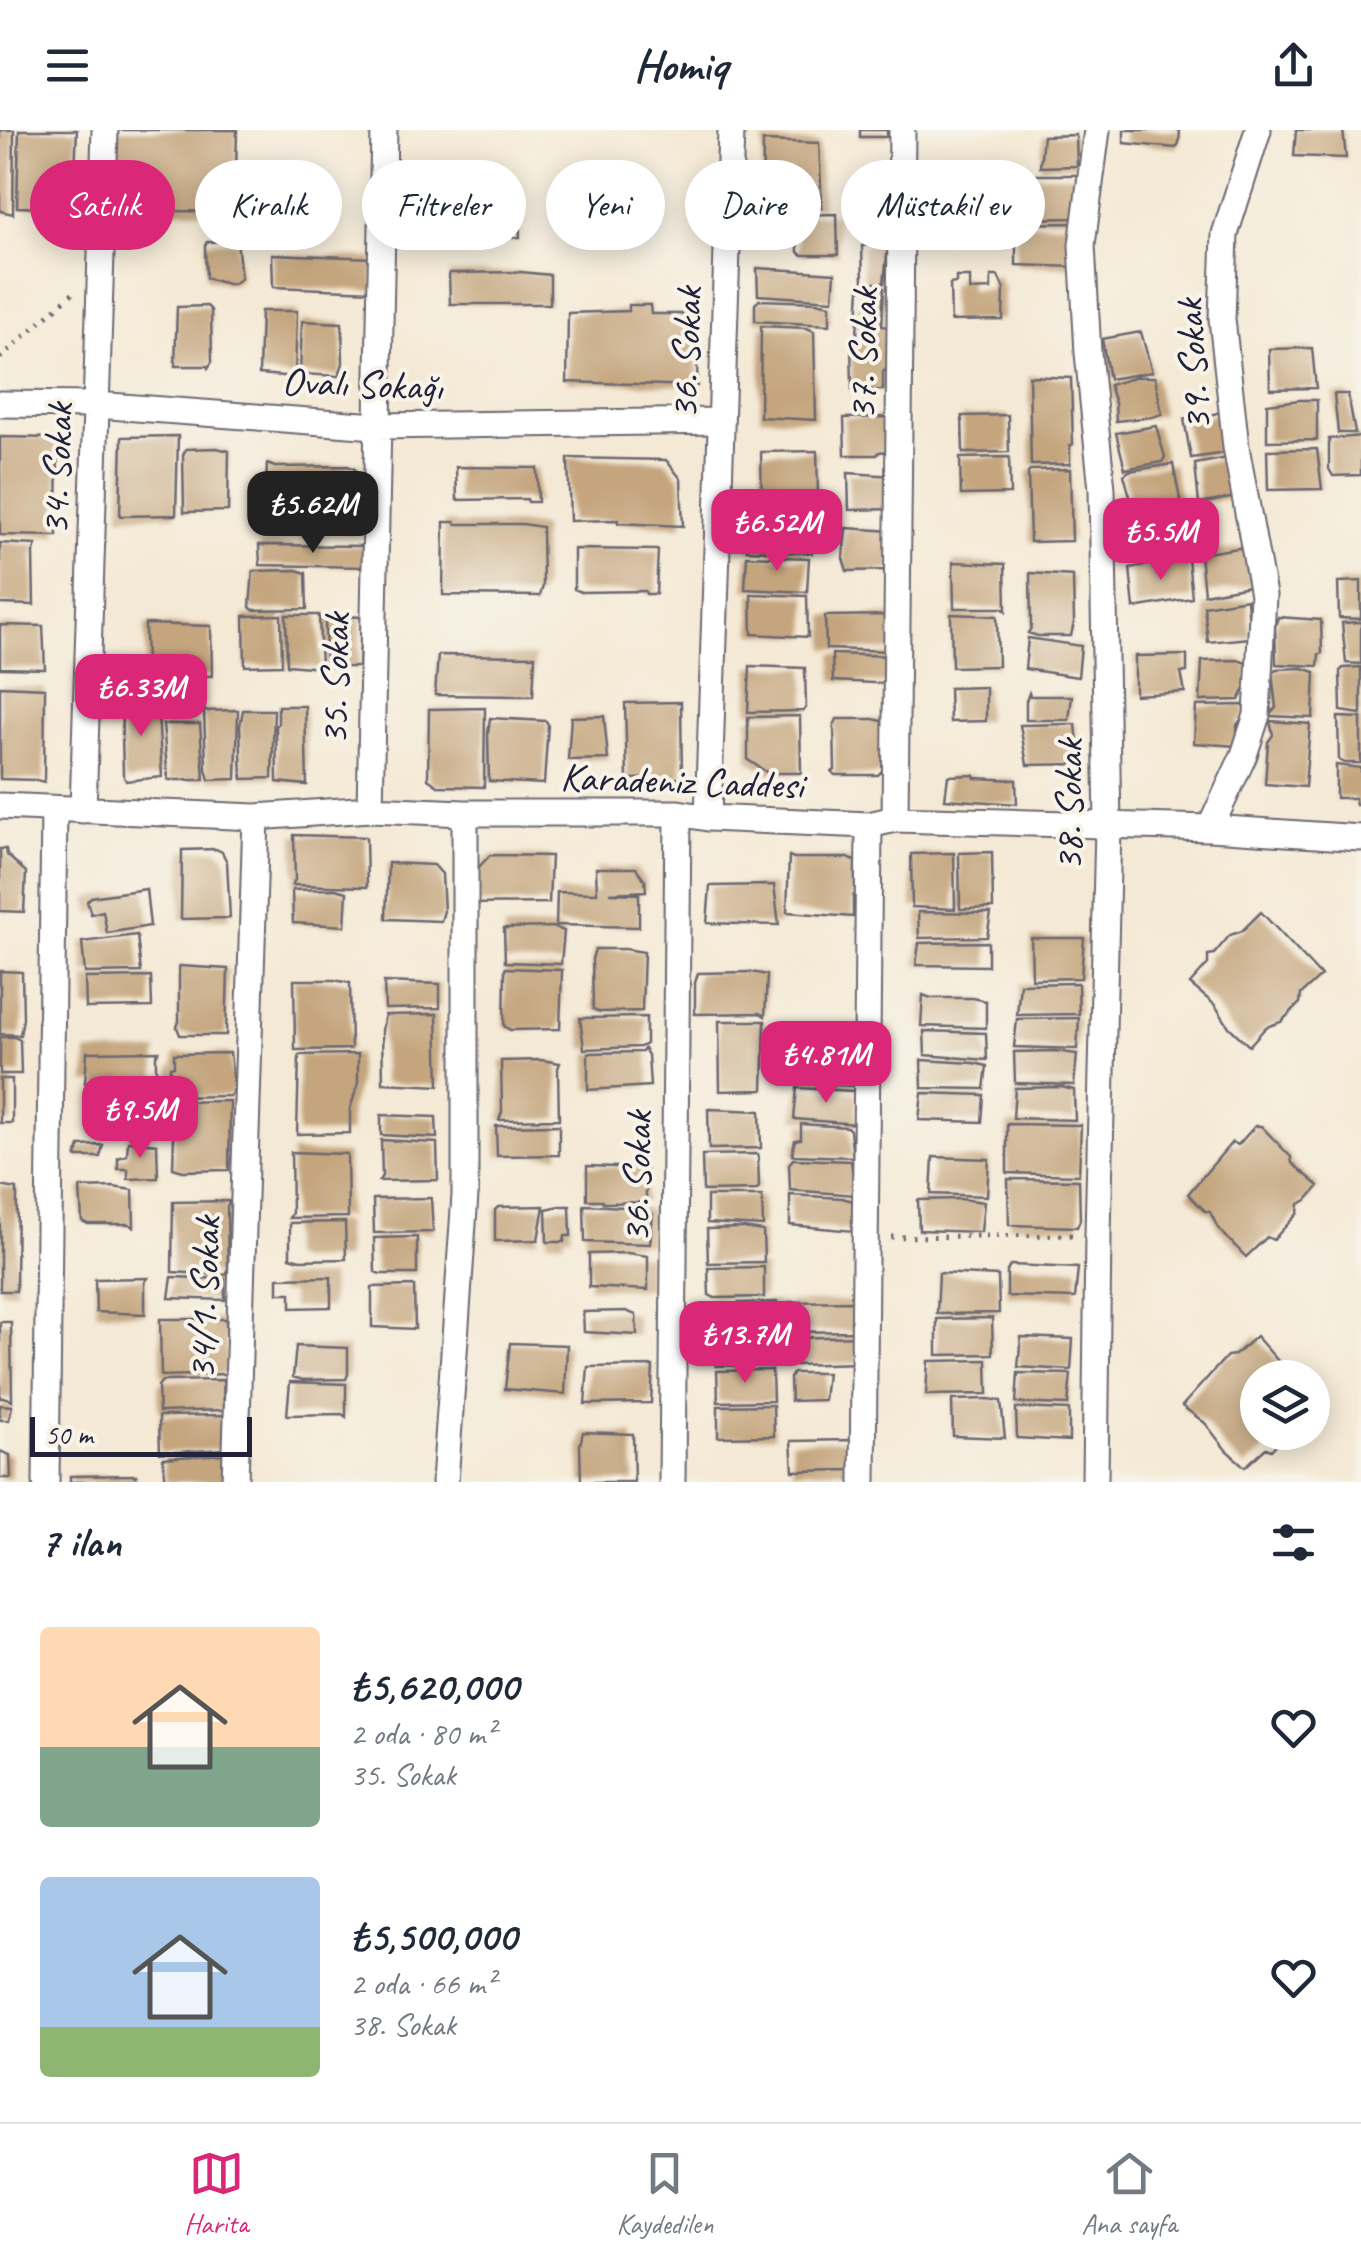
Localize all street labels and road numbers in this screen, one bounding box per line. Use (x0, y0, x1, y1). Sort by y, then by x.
street label: 36. Sokak (659, 284, 713, 420)
street label: 37. Sokak (837, 285, 889, 420)
street label: 39. Sokak (1163, 295, 1223, 433)
street label: Ovalı Sokağı (281, 356, 445, 412)
street label: 34. Sokak (30, 400, 84, 536)
street label: 35. Sokak (309, 610, 361, 745)
street label: 38. Sokak (1044, 737, 1094, 871)
street label: Karadeniz Caddesi (560, 752, 809, 810)
street label: 36. Sokak (611, 1108, 663, 1243)
street label: 34/1. Sokak (176, 1213, 232, 1380)

